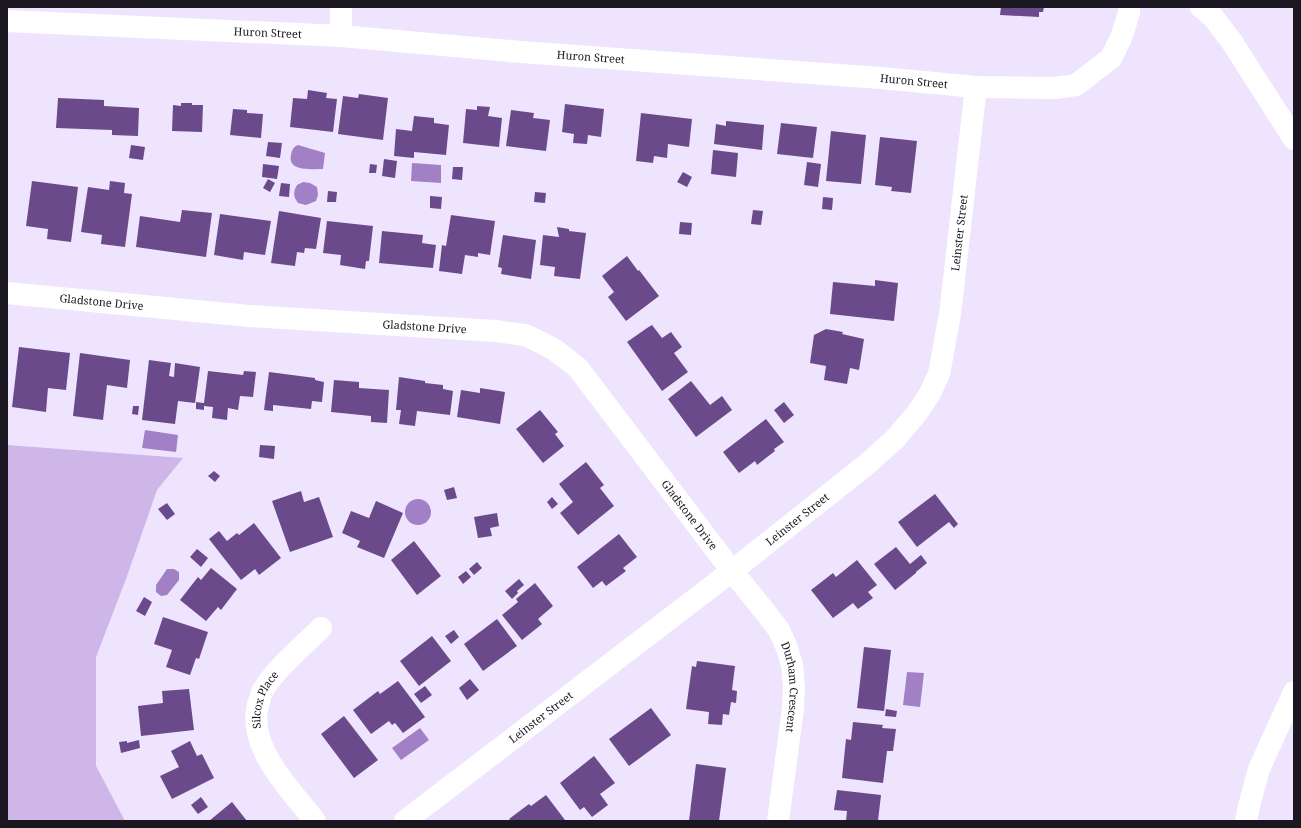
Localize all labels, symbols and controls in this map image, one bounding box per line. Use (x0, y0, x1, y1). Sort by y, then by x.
street label: Huron Street (233, 23, 302, 41)
street label: Huron Street (556, 47, 625, 66)
street label: Huron Street (879, 70, 949, 91)
street label: Leinster Street (947, 194, 971, 272)
street label: Gladstone Drive (59, 290, 144, 313)
street label: Gladstone Drive (382, 316, 467, 336)
street label: Gladstone Drive (658, 477, 721, 553)
street label: Leinster Street (762, 489, 832, 549)
street label: Durham Crescent (778, 639, 802, 734)
street label: Silcox Place (248, 667, 281, 730)
street label: Leinster Street (505, 687, 576, 746)

